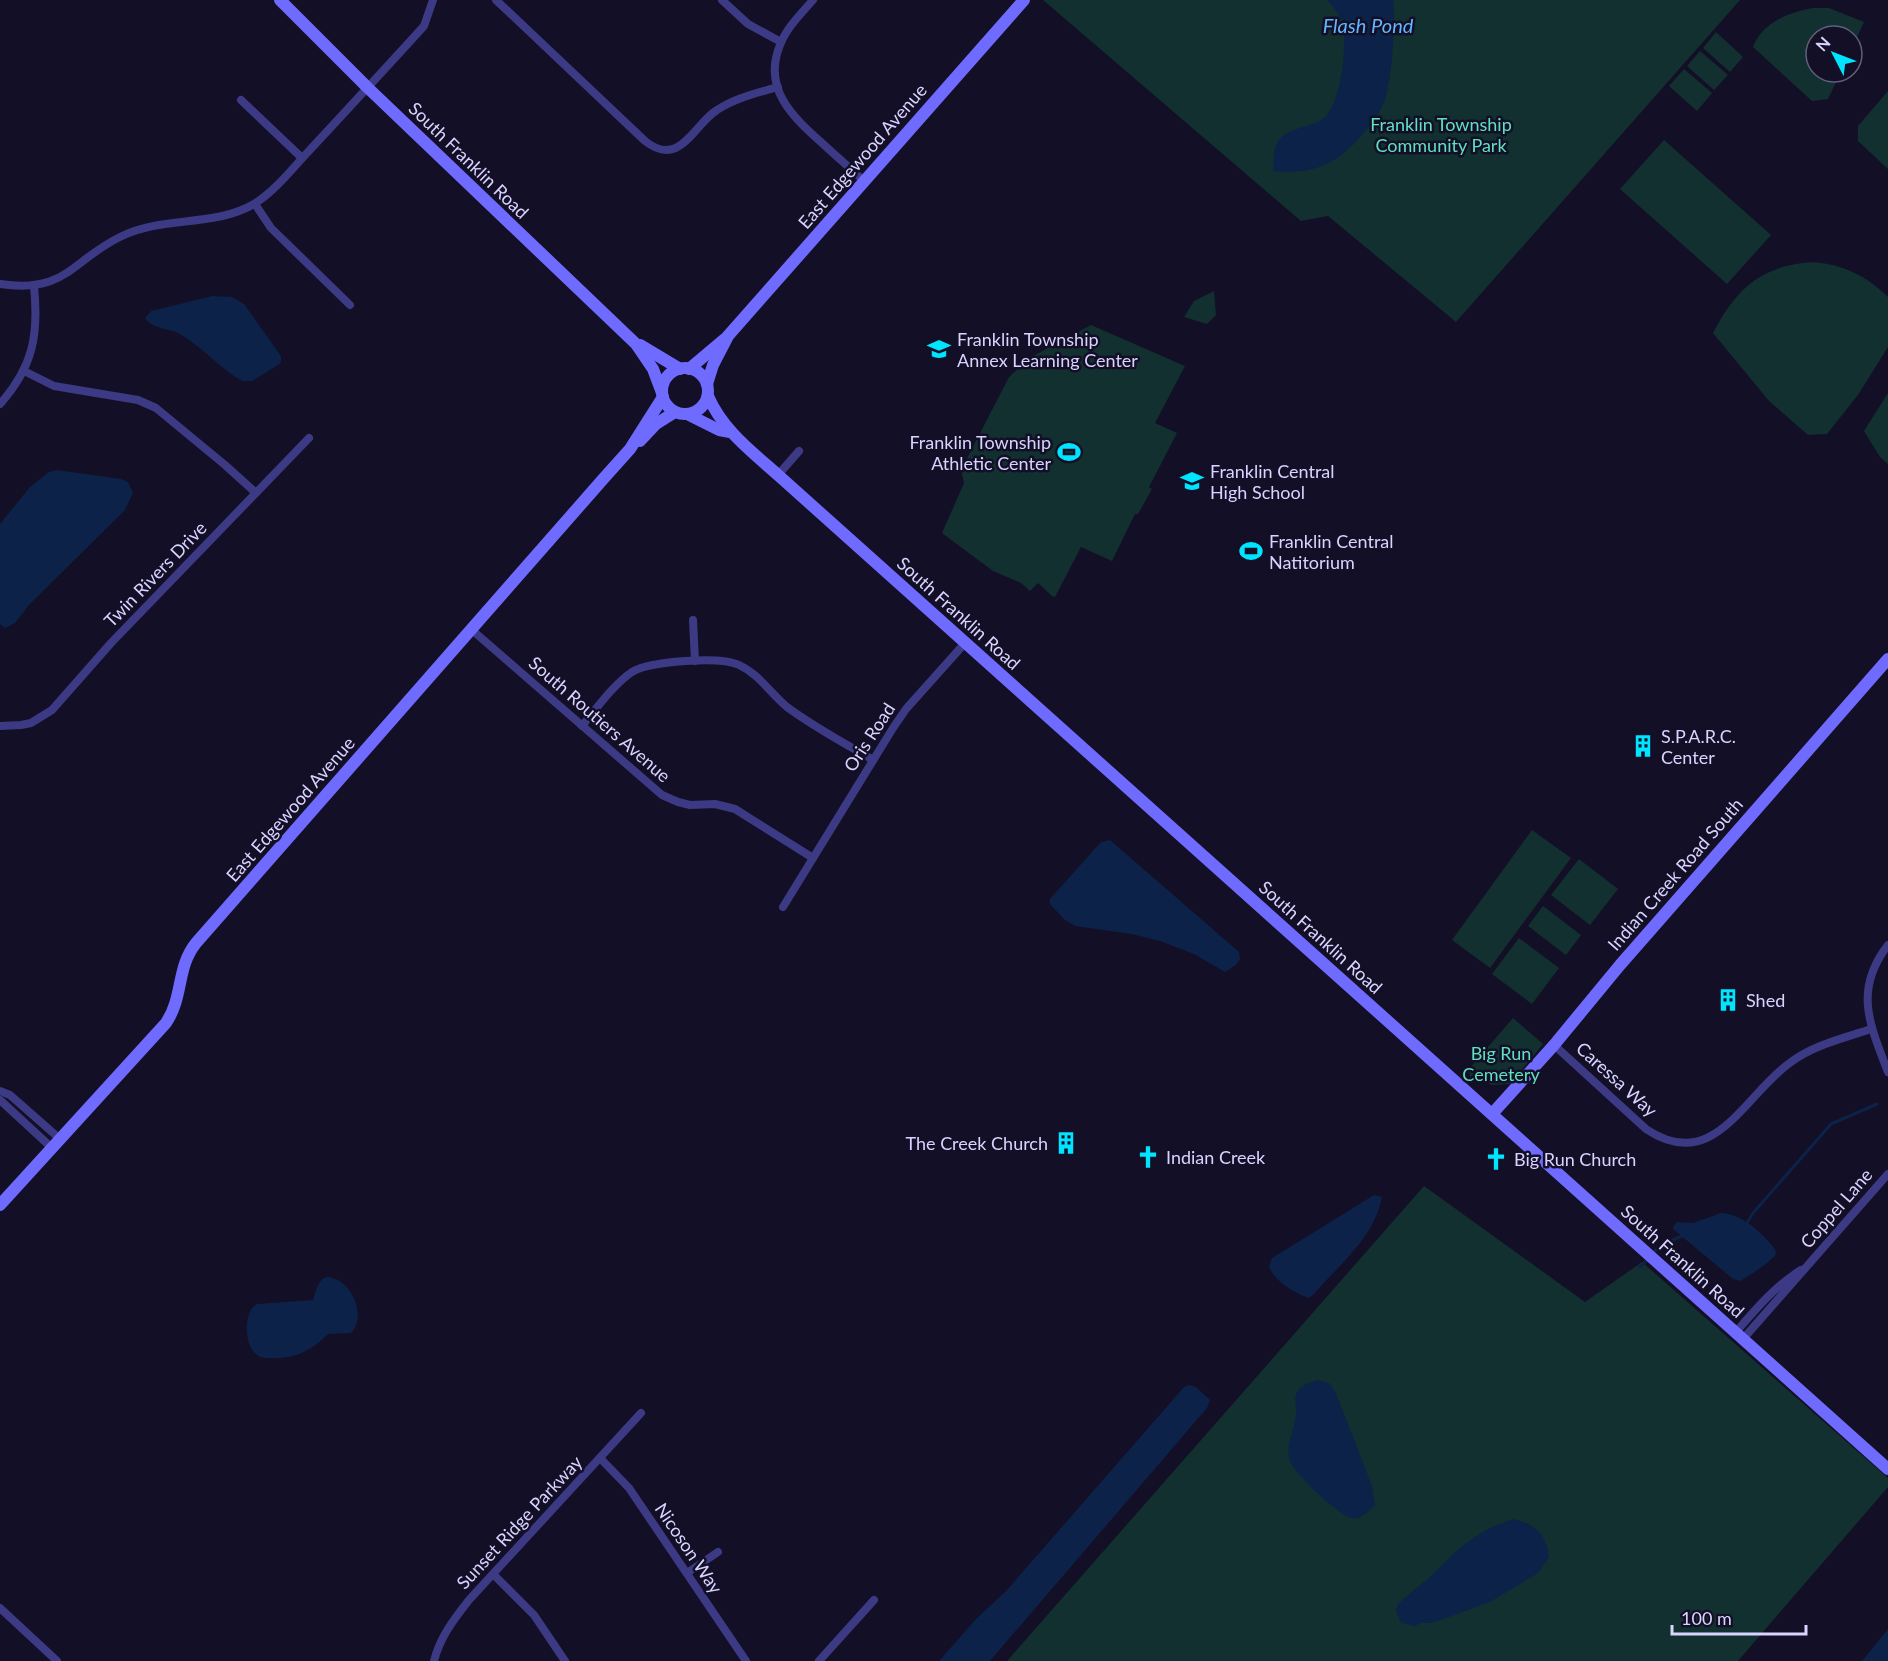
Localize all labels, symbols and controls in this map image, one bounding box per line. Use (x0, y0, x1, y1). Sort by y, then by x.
water label: Flash Pond (1323, 13, 1414, 37)
north arrow (1804, 24, 1864, 84)
text: N (1811, 33, 1834, 55)
street label: East Edgewood Avenue (793, 79, 931, 233)
street label: South Franklin Road (404, 97, 534, 223)
park label: Franklin Township Community Park (1370, 113, 1512, 156)
place label: Franklin Township Annex Learning Center (957, 328, 1138, 371)
school or university icon: Franklin Township Annex Learning Center (926, 336, 952, 362)
place label: Franklin Township Athletic Center (909, 431, 1051, 474)
sports icon: Franklin Township Athletic Center (1056, 439, 1082, 465)
place label: Franklin Central High School (1210, 460, 1335, 503)
school or university icon: Franklin Central High School (1179, 468, 1205, 494)
street label: Twin Rivers Drive (99, 517, 211, 631)
place label: Franklin Central Natitorium (1269, 530, 1394, 573)
sports icon: Franklin Central Natitorium (1238, 538, 1264, 564)
street label: South Franklin Road (893, 552, 1025, 674)
street label: South Routiers Avenue (525, 651, 675, 787)
street label: Oris Road (839, 699, 899, 775)
place label: S.P.A.R.C. Center (1661, 725, 1736, 768)
street label: East Edgewood Avenue (221, 732, 359, 886)
building icon: S.P.A.R.C. Center (1630, 733, 1656, 759)
street label: Indian Creek Road South (1603, 793, 1747, 955)
street label: South Franklin Road (1255, 876, 1387, 998)
building icon: Shed (1715, 987, 1741, 1013)
place label: Shed (1746, 989, 1785, 1011)
street label: Caressa Way (1572, 1037, 1662, 1122)
park label: Big Run Cemetery (1462, 1042, 1540, 1085)
building icon: The Creek Church (1053, 1130, 1079, 1156)
place label: The Creek Church (906, 1132, 1048, 1154)
church icon: Indian Creek (1135, 1144, 1161, 1170)
place label: Indian Creek (1166, 1146, 1266, 1168)
church icon: Big Run Church (1483, 1146, 1509, 1172)
place label: Big Run Church (1514, 1148, 1636, 1170)
street label: Coppel Lane (1795, 1164, 1877, 1252)
street label: South Franklin Road (1617, 1200, 1749, 1322)
street label: Sunset Ridge Parkway (452, 1450, 587, 1593)
street label: Nicoson Way (651, 1498, 728, 1598)
scale bar (1672, 1598, 1806, 1636)
text: 100 m (1681, 1607, 1732, 1629)

